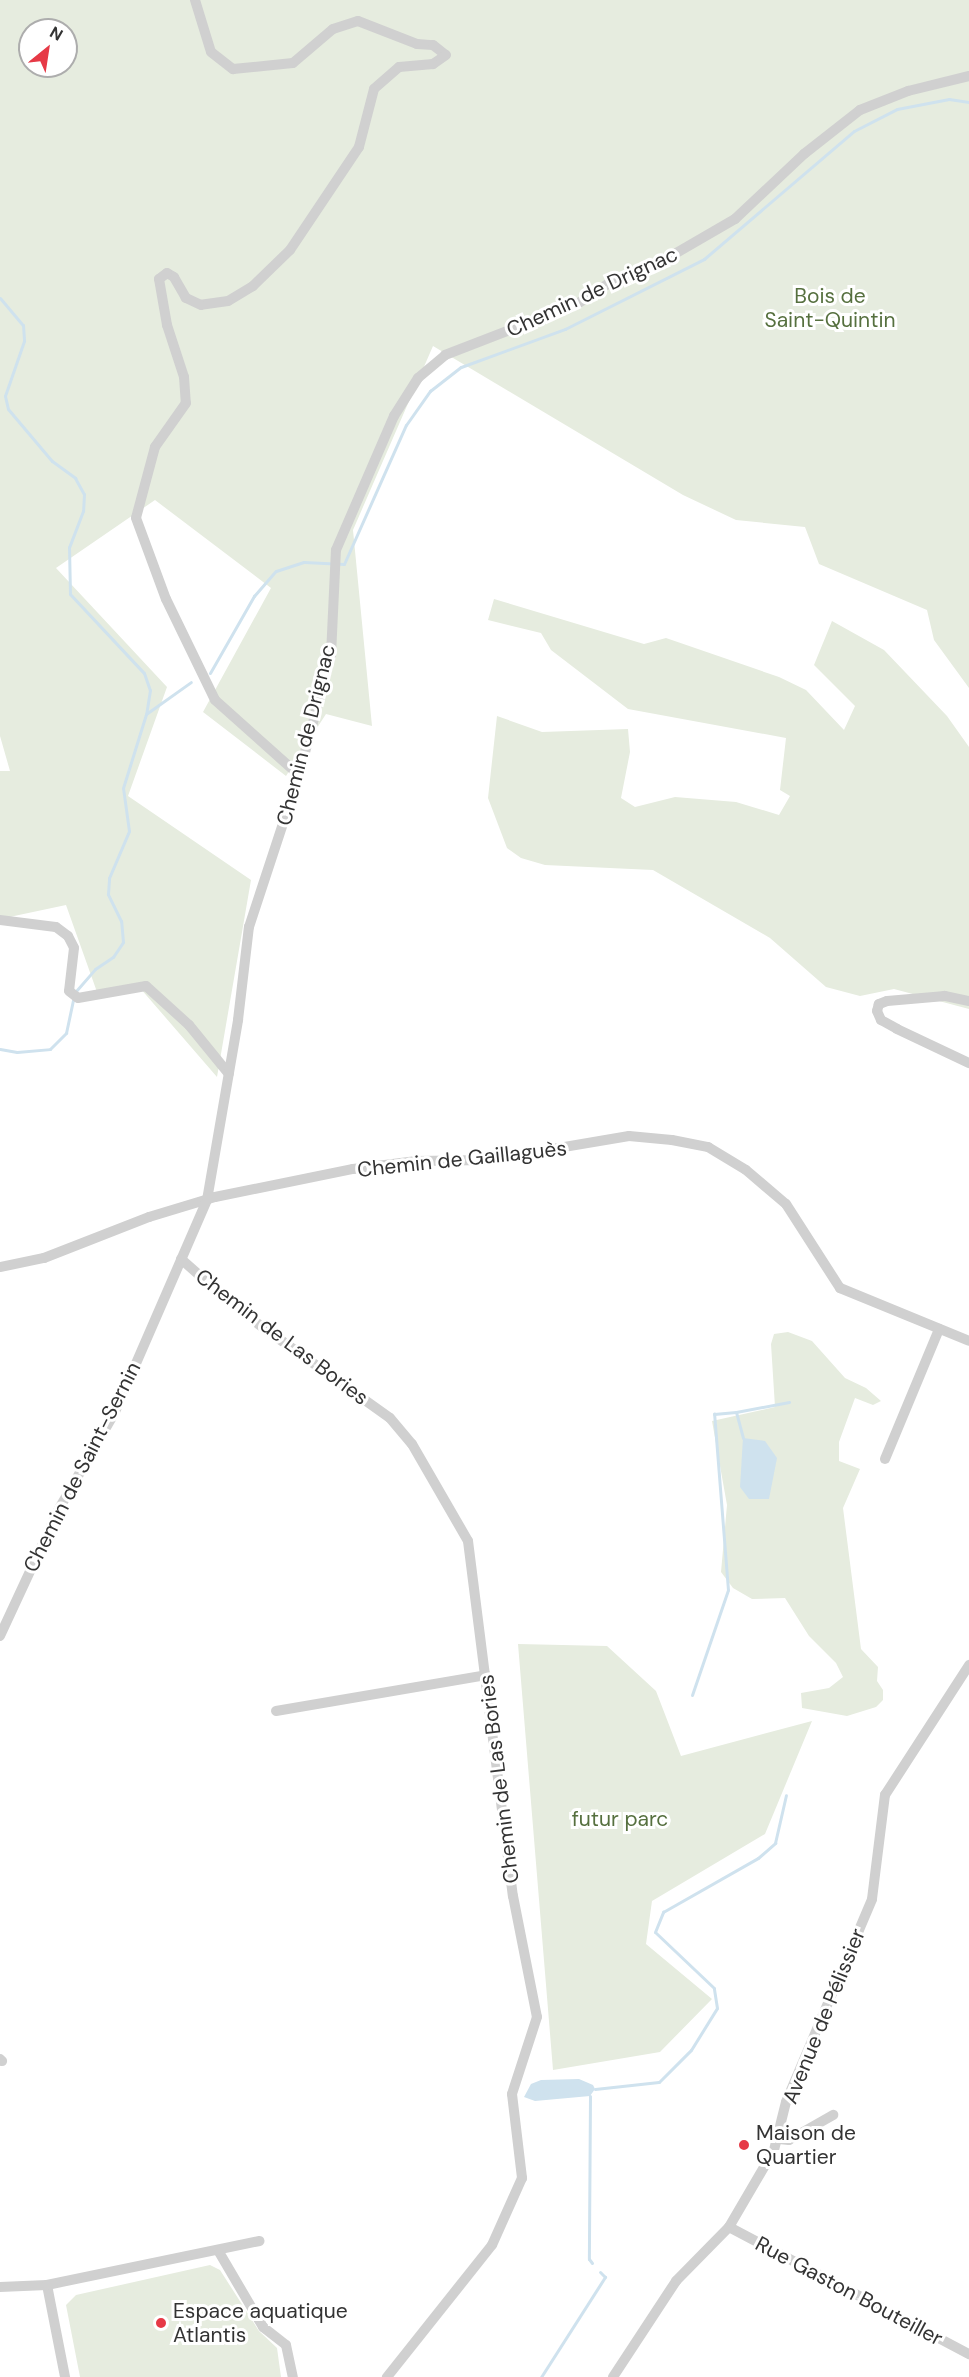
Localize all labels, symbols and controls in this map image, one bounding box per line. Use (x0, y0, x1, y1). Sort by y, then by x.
north arrow (18, 18, 78, 78)
text: N (46, 22, 67, 46)
street label: Chemin de Drignac (503, 241, 681, 343)
park label: Bois de Saint-Quintin (765, 283, 895, 333)
street label: Chemin de Drignac (271, 642, 341, 828)
street label: Chemin de Gaillaguès (356, 1135, 568, 1183)
street label: Chemin de Las Bories (191, 1264, 373, 1410)
street label: Chemin de Saint-Sernin (18, 1358, 146, 1576)
street label: Chemin de Las Bories (474, 1673, 524, 1885)
park label: futur parc (572, 1806, 668, 1832)
street label: Avenue de Pélissier (777, 1925, 871, 2107)
place label: Maison de Quartier (756, 2120, 856, 2170)
marker: Maison de Quartier (737, 2138, 751, 2152)
street label: Rue Gaston Bouteiller (751, 2231, 947, 2351)
place label: Espace aquatique Atlantis (173, 2298, 348, 2348)
marker: Espace aquatique Atlantis (154, 2316, 168, 2330)

